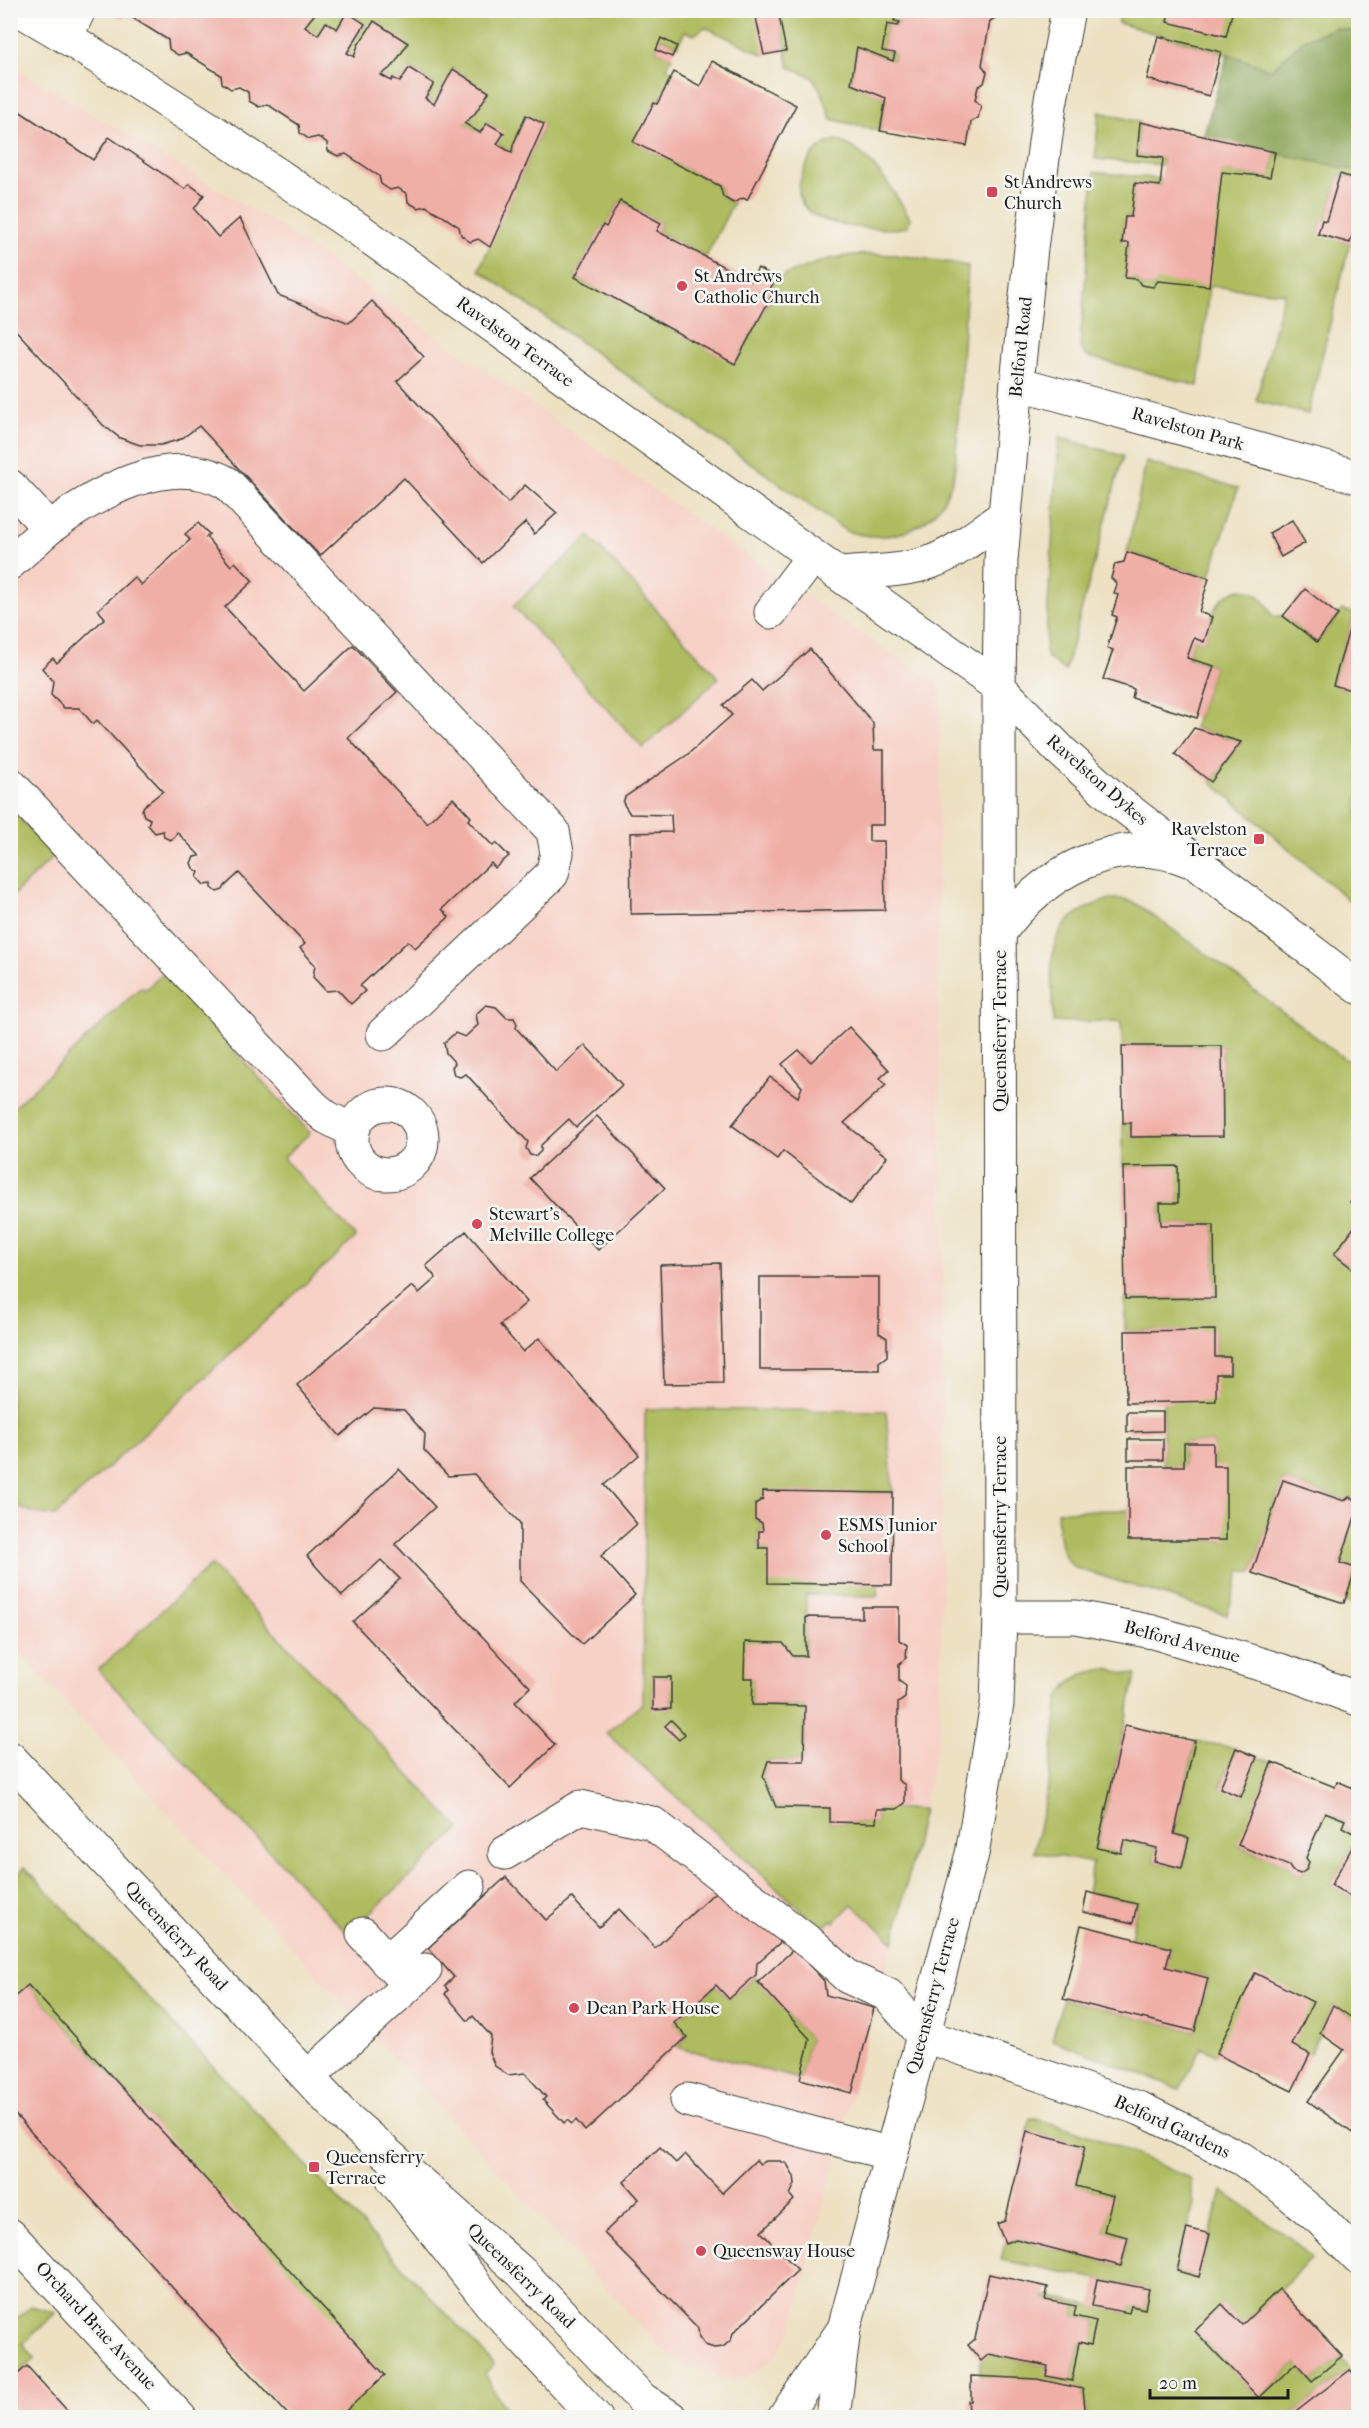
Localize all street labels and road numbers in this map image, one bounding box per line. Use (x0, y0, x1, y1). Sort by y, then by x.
street label: Ravelston Terrace (452, 292, 578, 392)
street label: Belford Road (1005, 295, 1037, 398)
street label: Ravelston Park (1129, 403, 1247, 455)
street label: Ravelston Dykes (1042, 730, 1152, 830)
street label: Queensferry Terrace (990, 950, 1011, 1112)
street label: Queensferry Terrace (990, 1436, 1011, 1598)
street label: Belford Avenue (1122, 1616, 1242, 1668)
street label: Queensferry Road (120, 1877, 232, 1995)
street label: Queensferry Terrace (902, 1915, 964, 2077)
street label: Belford Gardens (1111, 2091, 1234, 2163)
street label: Queensferry Road (463, 2219, 580, 2333)
street label: Orchard Brae Avenue (31, 2257, 161, 2395)

